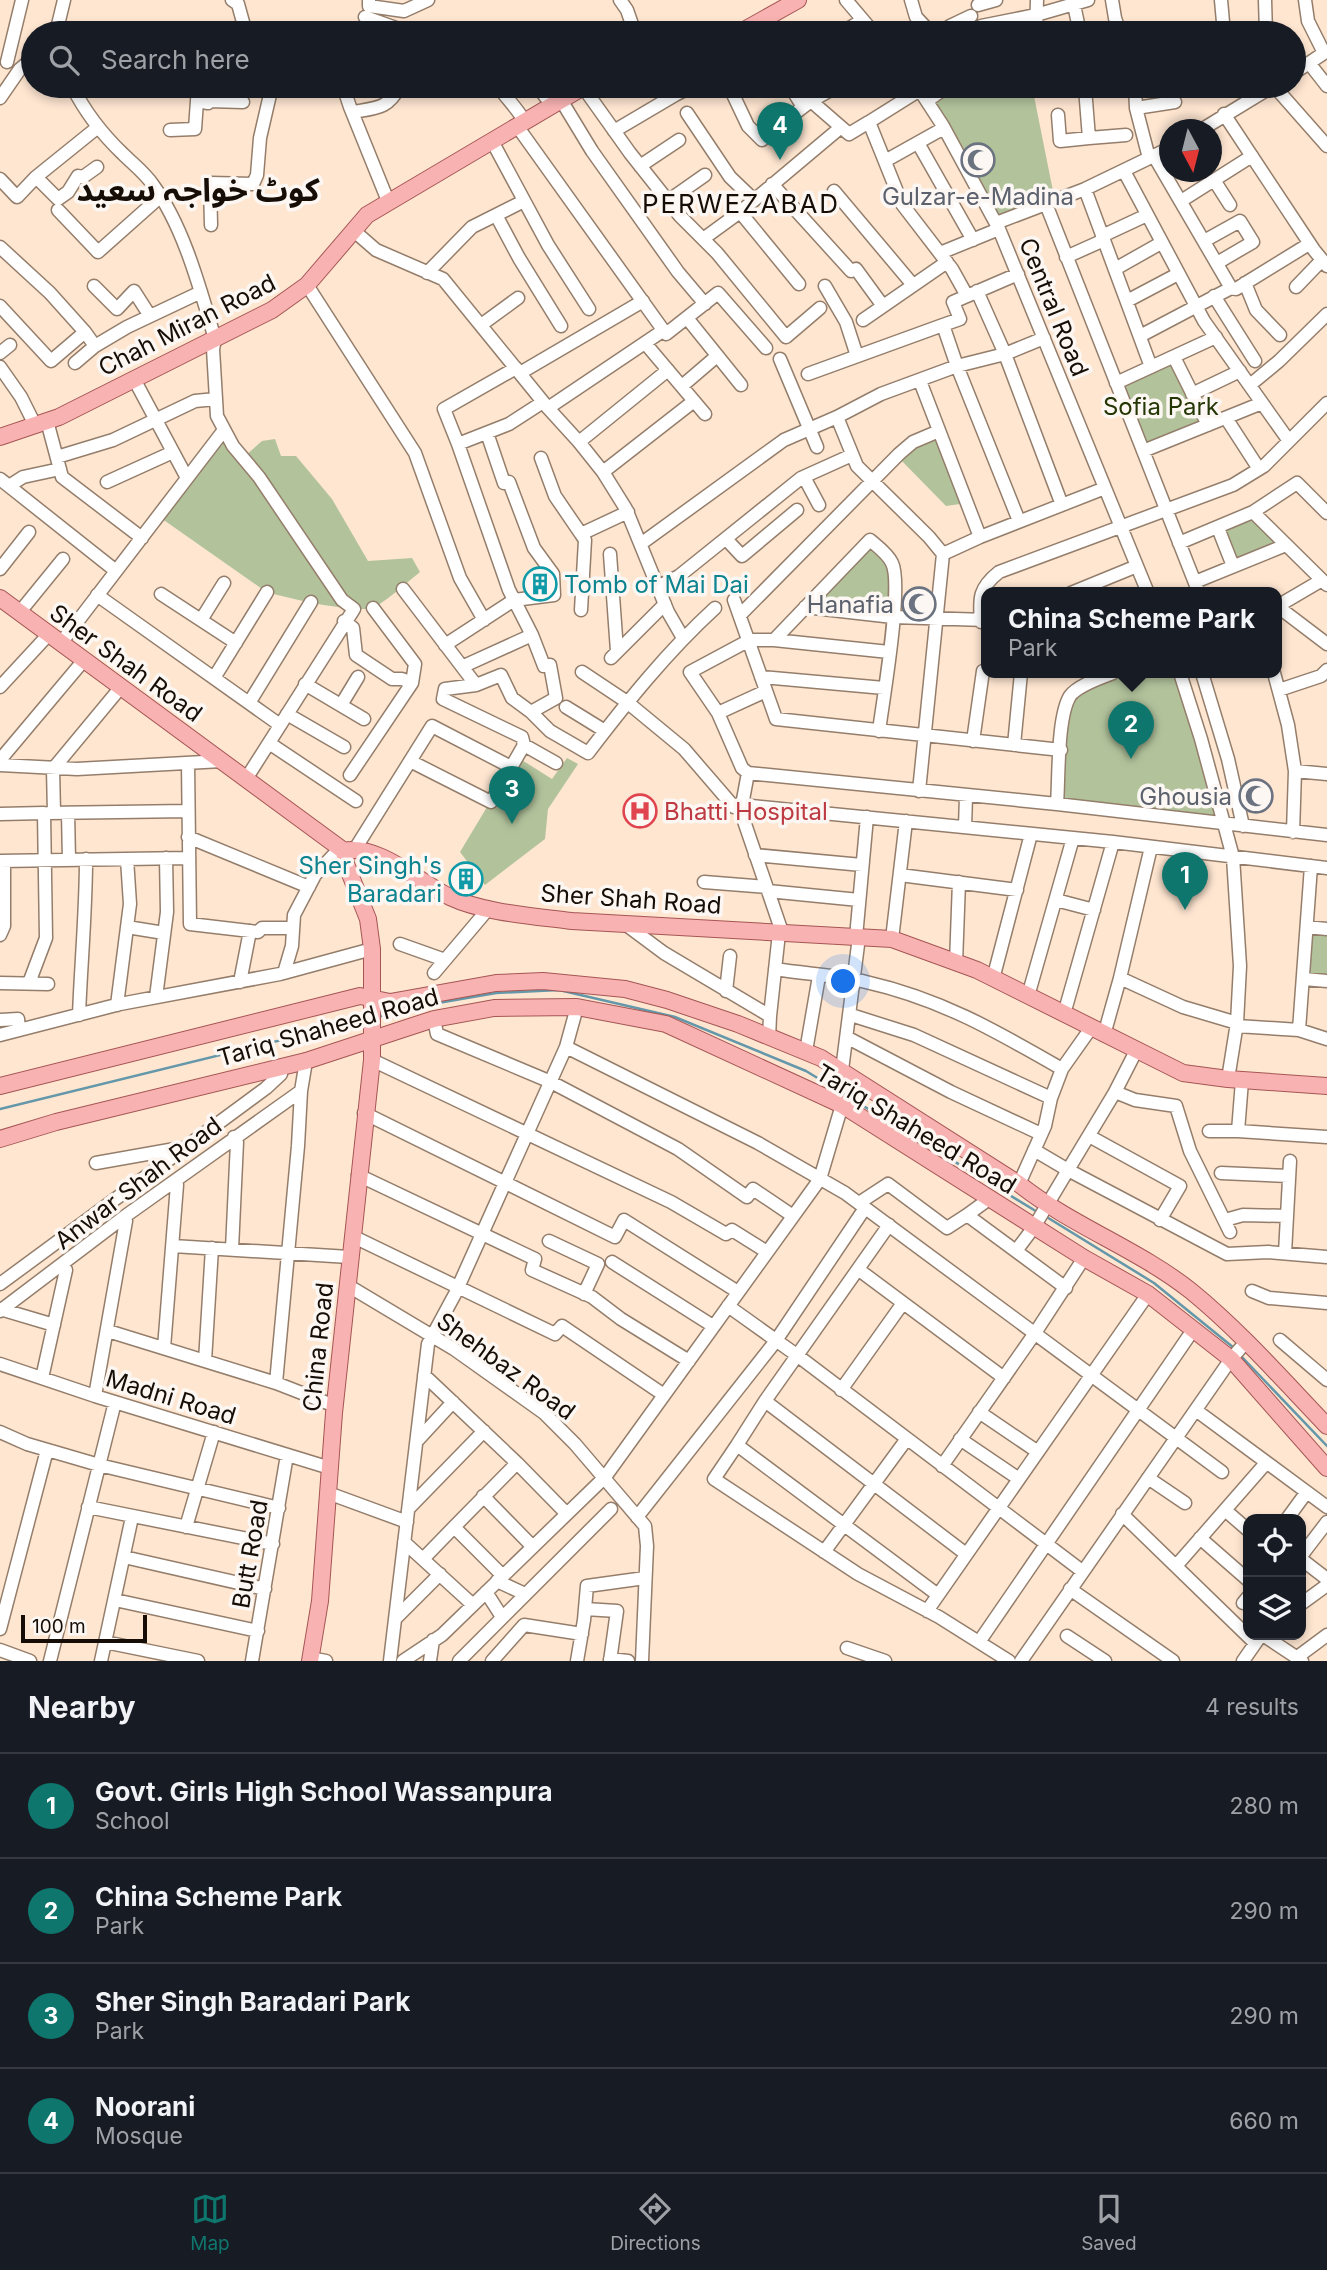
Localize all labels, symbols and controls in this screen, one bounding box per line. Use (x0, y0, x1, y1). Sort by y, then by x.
search box (21, 21, 1306, 98)
icon: search (45, 41, 83, 79)
text: Search here (101, 44, 250, 75)
pin: 4 (757, 102, 803, 160)
north arrow (1159, 119, 1222, 182)
mosque icon: Gulzar-e-Madina (959, 141, 997, 179)
district label: کوٹ خواجہ سعید (76, 170, 320, 209)
place label: Gulzar-e-Madina (882, 182, 1074, 211)
district label: PERWEZABAD (642, 188, 840, 219)
street label: Central Road (1013, 234, 1095, 380)
street label: Chah Miran Road (94, 268, 280, 382)
park label: Sofia Park (1103, 392, 1219, 421)
building icon: Tomb of Mai Dai (521, 565, 559, 603)
place label: Tomb of Mai Dai (564, 570, 749, 599)
mosque icon: Hanafia (900, 585, 938, 623)
popup (981, 587, 1282, 678)
place label: Hanafia (807, 590, 894, 619)
street label: Sher Shah Road (44, 598, 208, 728)
text: China Scheme Park (1008, 603, 1255, 634)
text: Park (1008, 634, 1057, 662)
pin: 2 (1108, 701, 1154, 759)
pin: 3 (489, 766, 535, 824)
mosque icon: Ghousia (1237, 777, 1275, 815)
place label: Ghousia (1139, 782, 1232, 811)
hospital icon: Bhatti Hospital (621, 792, 659, 830)
place label: Bhatti Hospital (664, 797, 828, 826)
place label: Sher Singh's Baradari (298, 851, 442, 908)
pin: 1 (1162, 852, 1208, 910)
building icon: Sher Singh's Baradari (447, 860, 485, 898)
street label: Sher Shah Road (540, 878, 722, 920)
your location (826, 964, 860, 998)
street label: Tariq Shaheed Road (214, 982, 442, 1072)
street label: Tariq Shaheed Road (811, 1058, 1021, 1200)
street label: Anwar Shah Road (49, 1111, 227, 1255)
street label: China Road (297, 1281, 339, 1413)
street label: Shehbaz Road (431, 1306, 581, 1426)
street label: Madni Road (102, 1363, 240, 1431)
street label: Butt Road (226, 1497, 274, 1611)
map controls (1243, 1514, 1306, 1640)
button: locate (1243, 1514, 1306, 1577)
button: layers (1243, 1577, 1306, 1640)
scale bar (21, 1612, 147, 1644)
text: 100 m (32, 1615, 86, 1638)
text: Nearby (28, 1689, 136, 1725)
text: 4 results (1205, 1693, 1299, 1721)
text: Govt. Girls High School Wassanpura (95, 1776, 553, 1807)
text: 1 (46, 1792, 56, 1820)
text: 280 m (1230, 1792, 1299, 1820)
text: School (95, 1807, 170, 1835)
text: China Scheme Park (95, 1881, 342, 1912)
text: 2 (44, 1897, 58, 1925)
text: 290 m (1230, 1897, 1299, 1925)
text: Park (95, 1912, 144, 1940)
text: Sher Singh Baradari Park (95, 1986, 410, 2017)
text: 3 (44, 2002, 58, 2030)
text: 290 m (1230, 2002, 1299, 2030)
text: Park (95, 2017, 144, 2045)
text: Noorani (95, 2091, 195, 2122)
text: 4 (43, 2107, 59, 2135)
text: 660 m (1229, 2107, 1299, 2135)
text: Mosque (95, 2122, 183, 2150)
tab: Map (190, 2190, 230, 2255)
tab: Directions (610, 2190, 701, 2255)
tab: Saved (1081, 2190, 1137, 2255)

